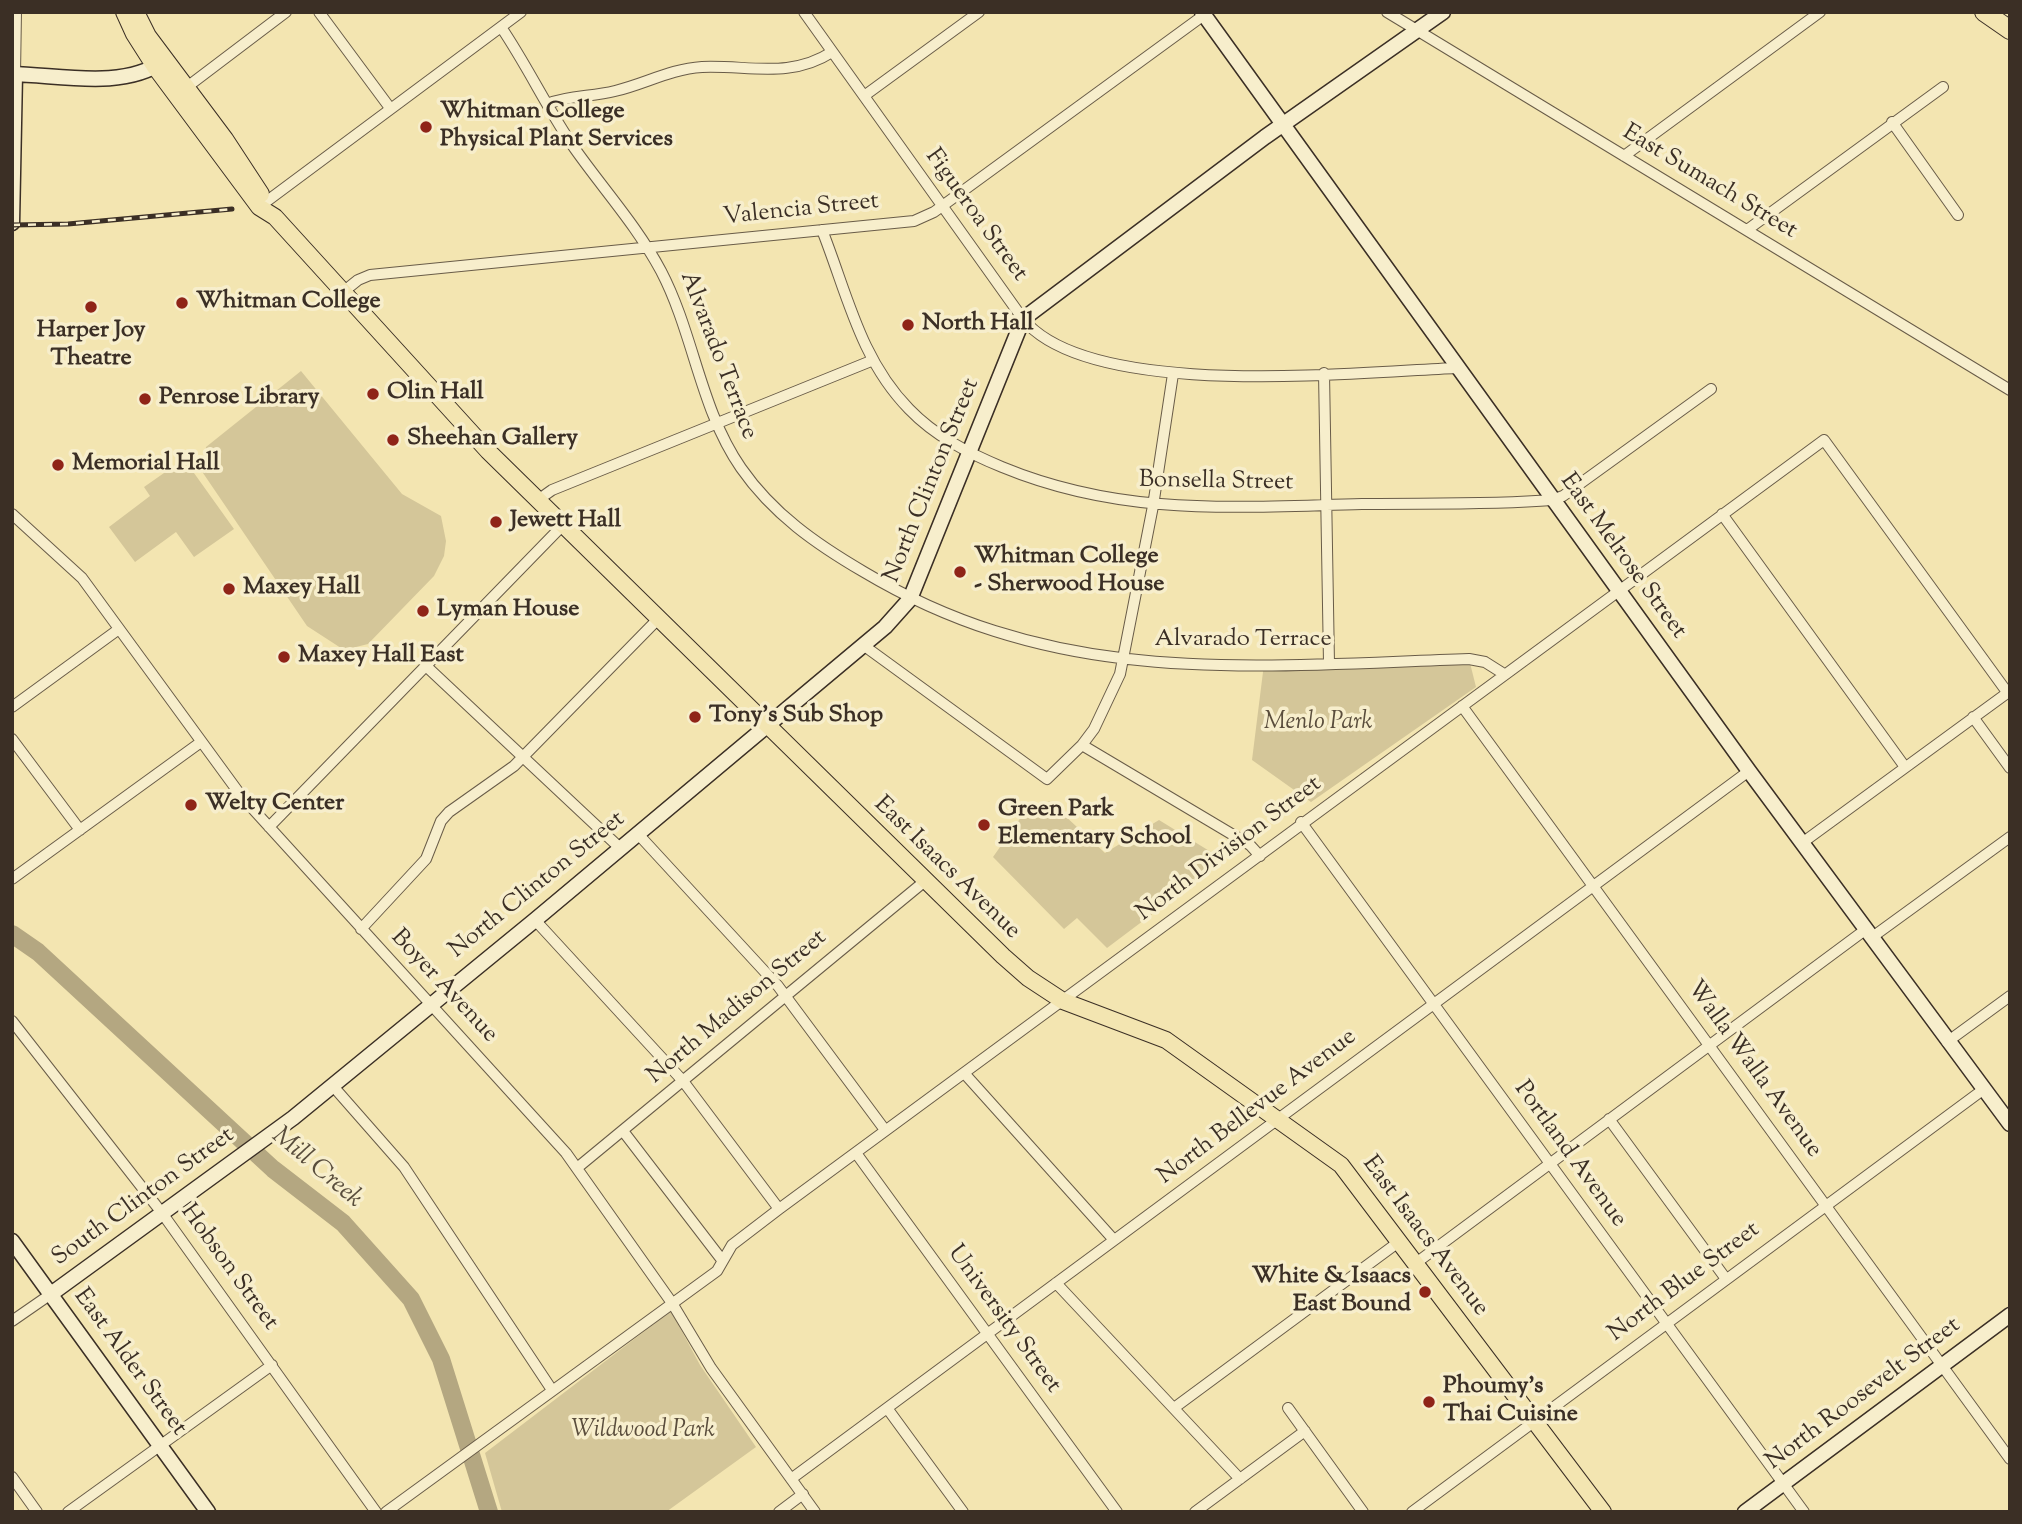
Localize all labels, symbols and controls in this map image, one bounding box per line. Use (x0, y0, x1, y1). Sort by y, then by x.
place label: Whitman College Physical Plant Services (440, 99, 673, 155)
marker: Whitman College Physical Plant Services (418, 119, 434, 135)
street label: East Sumach Street (1616, 119, 1802, 247)
street label: Figueroa Street (917, 144, 1033, 288)
street label: Valencia Street (722, 189, 880, 233)
street label: Alvarado Terrace (672, 268, 762, 444)
place label: Whitman College (196, 289, 381, 317)
marker: Whitman College (174, 295, 190, 311)
marker: Harper Joy Theatre (83, 299, 99, 315)
place label: North Hall (922, 311, 1034, 339)
marker: North Hall (900, 317, 916, 333)
place label: Harper Joy Theatre (37, 318, 145, 374)
street label: North Clinton Street (879, 375, 987, 587)
place label: Olin Hall (387, 380, 484, 408)
place label: Penrose Library (159, 385, 319, 413)
marker: Olin Hall (365, 386, 381, 402)
marker: Penrose Library (137, 391, 153, 407)
place label: Sheehan Gallery (407, 426, 578, 454)
marker: Sheehan Gallery (385, 432, 401, 448)
place label: Memorial Hall (72, 451, 220, 479)
marker: Memorial Hall (50, 457, 66, 473)
street label: Bonsella Street (1139, 467, 1293, 499)
street label: East Melrose Street (1552, 469, 1692, 645)
place label: Jewett Hall (510, 508, 621, 536)
marker: Jewett Hall (488, 514, 504, 530)
place label: Whitman College - Sherwood House (974, 544, 1164, 600)
marker: Whitman College - Sherwood House (952, 564, 968, 580)
place label: Maxey Hall (243, 575, 360, 603)
marker: Maxey Hall (221, 581, 237, 597)
place label: Lyman House (437, 597, 579, 625)
marker: Lyman House (415, 603, 431, 619)
street label: Alvarado Terrace (1154, 627, 1332, 655)
place label: Maxey Hall East (298, 643, 464, 671)
marker: Maxey Hall East (276, 649, 292, 665)
place label: Tony's Sub Shop (709, 703, 883, 731)
marker: Tony's Sub Shop (687, 709, 703, 725)
park label: Menlo Park (1264, 710, 1372, 738)
street label: North Division Street (1132, 771, 1328, 929)
place label: Welty Center (205, 791, 344, 819)
street label: East Isaacs Avenue (867, 792, 1025, 946)
marker: Welty Center (183, 797, 199, 813)
place label: Green Park Elementary School (998, 797, 1192, 853)
street label: North Clinton Street (444, 806, 632, 966)
marker: Green Park Elementary School (976, 817, 992, 833)
street label: Boyer Avenue (383, 924, 503, 1050)
street label: North Madison Street (642, 925, 834, 1091)
street label: Walla Walla Avenue (1679, 976, 1827, 1164)
street label: North Bellevue Avenue (1153, 1024, 1363, 1192)
street label: Portland Avenue (1506, 1076, 1632, 1234)
street label: South Clinton Street (47, 1122, 241, 1274)
water label: Mill Creek (264, 1122, 368, 1216)
street label: East Isaacs Avenue (1354, 1151, 1494, 1323)
street label: Hobson Street (173, 1199, 283, 1337)
street label: North Blue Street (1604, 1217, 1766, 1349)
street label: University Street (940, 1240, 1066, 1400)
place label: White & Isaacs East Bound (1252, 1264, 1411, 1320)
street label: East Alder Street (66, 1284, 192, 1442)
marker: White & Isaacs East Bound (1417, 1284, 1433, 1300)
street label: North Roosevelt Street (1761, 1312, 1967, 1478)
place label: Phoumy's Thai Cuisine (1443, 1374, 1578, 1430)
marker: Phoumy's Thai Cuisine (1421, 1394, 1437, 1410)
park label: Wildwood Park (571, 1418, 715, 1446)

